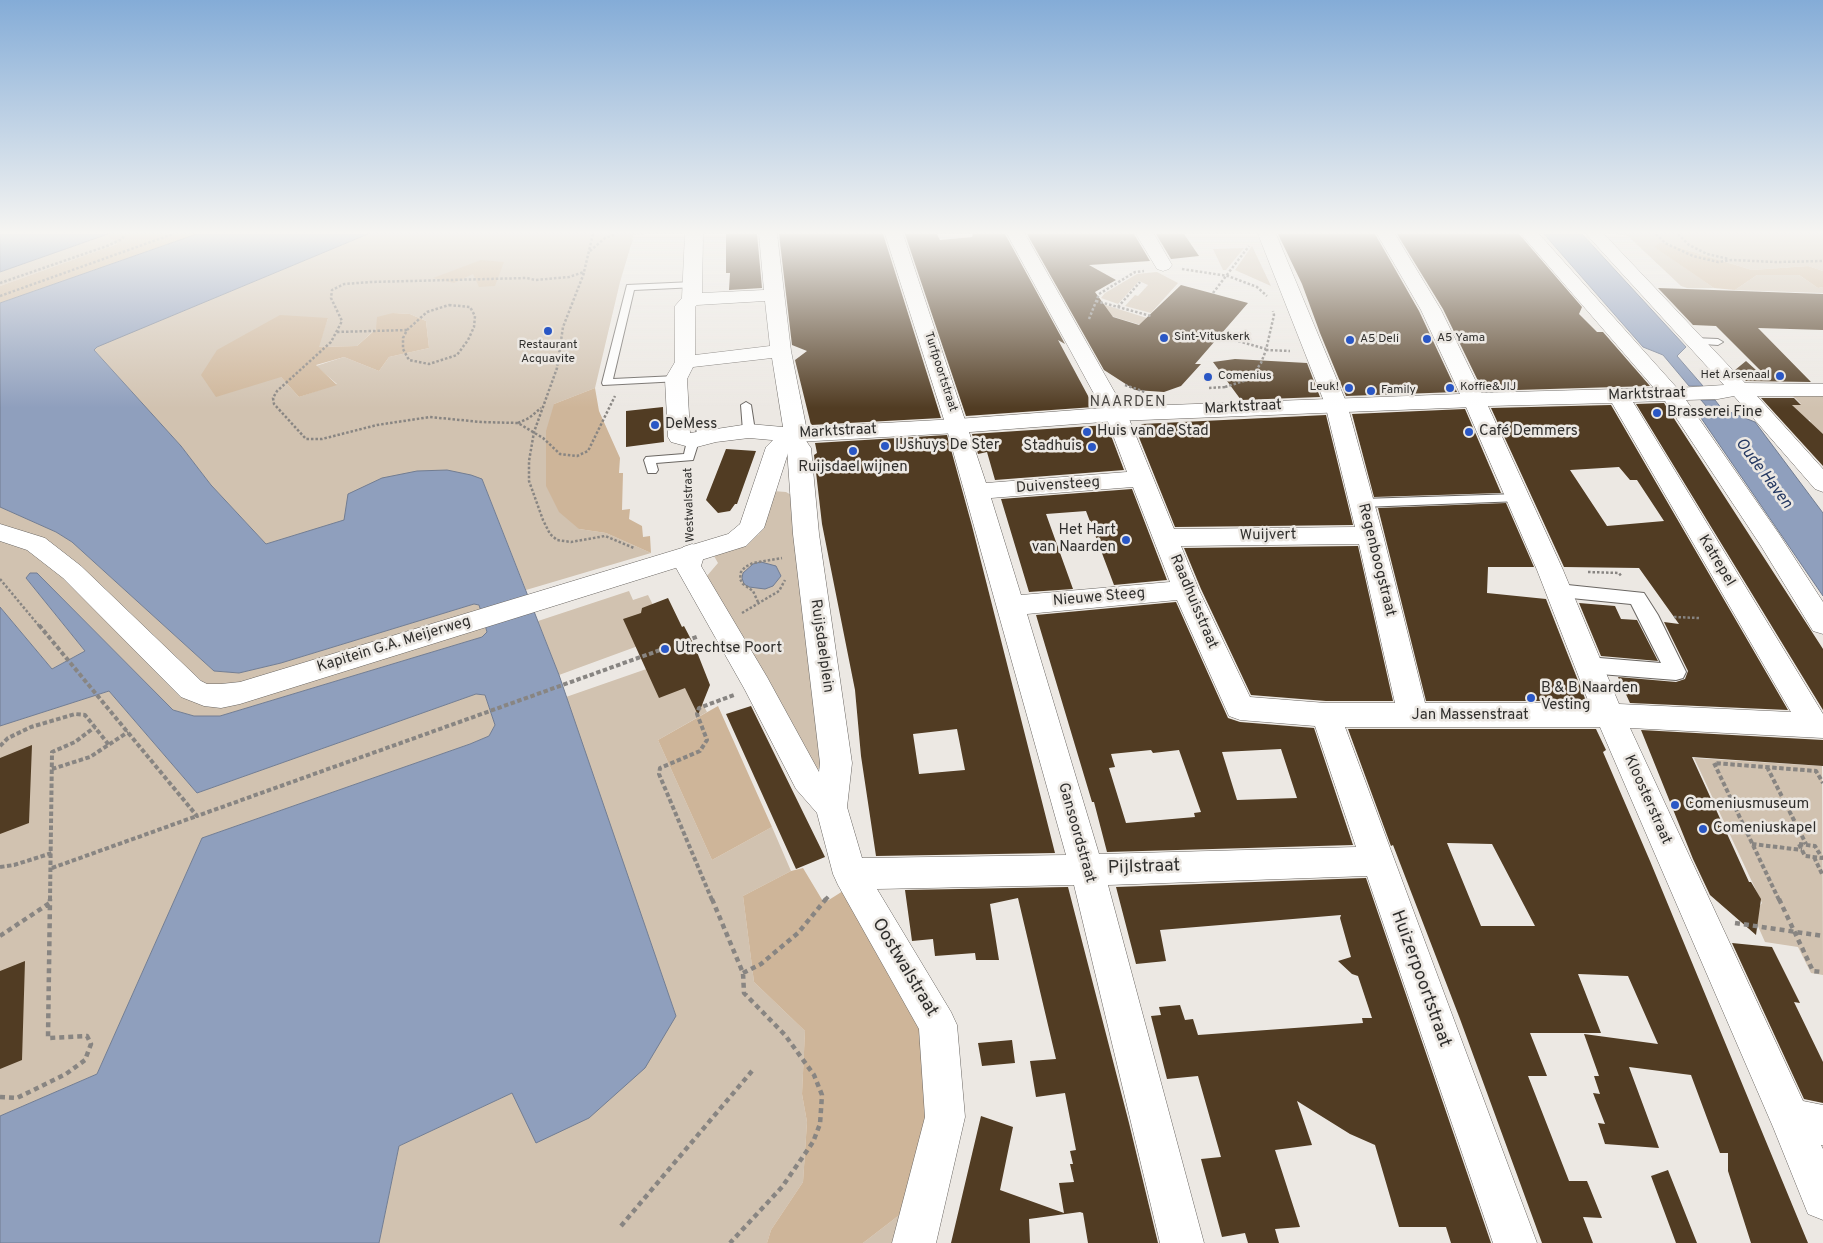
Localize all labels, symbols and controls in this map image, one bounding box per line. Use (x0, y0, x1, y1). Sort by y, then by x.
marker: Restaurant Acquavite (542, 325, 554, 337)
street label: Turfpoortstraat (920, 330, 960, 414)
place label: Sint-Vituskerk (1174, 331, 1250, 345)
marker: Sint-Vituskerk (1158, 332, 1170, 344)
place label: A5 Yama (1437, 332, 1485, 346)
place label: A5 Deli (1360, 333, 1399, 347)
marker: A5 Yama (1421, 333, 1433, 345)
marker: A5 Deli (1344, 334, 1356, 346)
place label: Restaurant Acquavite (518, 339, 578, 367)
place label: Het Arsenaal (1700, 369, 1770, 383)
place label: Comenius (1218, 370, 1272, 384)
marker: Het Arsenaal (1774, 370, 1786, 382)
marker: Comenius (1202, 371, 1214, 383)
place label: Leuk! (1309, 381, 1339, 395)
place label: Koffie&JIJ (1460, 381, 1516, 395)
marker: Leuk! (1343, 382, 1355, 394)
marker: Koffie&JIJ (1444, 382, 1456, 394)
place label: Family (1381, 384, 1416, 398)
marker: Family (1365, 385, 1377, 397)
street label: Marktstraat (1608, 385, 1686, 405)
district label: NAARDEN (1089, 394, 1167, 412)
street label: Marktstraat (1204, 397, 1282, 419)
place label: Brasserei Fine (1667, 404, 1762, 422)
marker: Brasserei Fine (1651, 407, 1663, 419)
place label: DeMess (665, 416, 717, 434)
marker: DeMess (649, 419, 661, 431)
street label: Marktstraat (799, 421, 877, 443)
place label: Huis van de Stad (1097, 423, 1209, 441)
place label: Café Demmers (1479, 423, 1578, 441)
marker: Huis van de Stad (1081, 426, 1093, 438)
marker: Café Demmers (1463, 426, 1475, 438)
water label: Oude Haven (1730, 435, 1796, 513)
place label: IJshuys De Ster (895, 437, 1000, 455)
place label: Stadhuis (1023, 438, 1082, 456)
marker: IJshuys De Ster (879, 440, 891, 452)
marker: Stadhuis (1086, 441, 1098, 453)
marker: Ruijsdael wijnen (847, 445, 859, 457)
place label: Ruijsdael wijnen (798, 459, 908, 477)
street label: Westwalstraat (681, 467, 699, 543)
street label: Duivensteeg (1015, 474, 1101, 498)
street label: Regenboogstraat (1353, 501, 1399, 619)
place label: Het Hart van Naarden (1032, 522, 1116, 557)
street label: Wuijvert (1240, 527, 1296, 545)
street label: Katrepel (1694, 532, 1738, 590)
marker: Het Hart van Naarden (1120, 534, 1132, 546)
street label: Raadhuisstraat (1165, 552, 1221, 652)
street label: Nieuwe Steeg (1052, 585, 1146, 611)
street label: Ruijsdaelplein (806, 598, 836, 694)
street label: Kapitein G.A. Meijerweg (315, 613, 473, 677)
place label: Utrechtse Poort (675, 640, 782, 658)
marker: Utrechtse Poort (659, 643, 671, 655)
place label: B & B Naarden Vesting (1541, 680, 1638, 715)
marker: B & B Naarden Vesting (1525, 692, 1537, 704)
street label: Jan Massenstraat (1411, 707, 1529, 725)
street label: Kloosterstraat (1619, 753, 1675, 847)
street label: Gansoordstraat (1053, 781, 1099, 885)
place label: Comeniusmuseum (1685, 796, 1809, 814)
marker: Comeniusmuseum (1669, 799, 1681, 811)
place label: Comeniuskapel (1713, 820, 1816, 838)
marker: Comeniuskapel (1697, 823, 1709, 835)
street label: Pijlstraat (1108, 856, 1180, 880)
street label: Huizerpoortstraat (1385, 908, 1455, 1050)
street label: Oostwalstraat (866, 915, 942, 1021)

